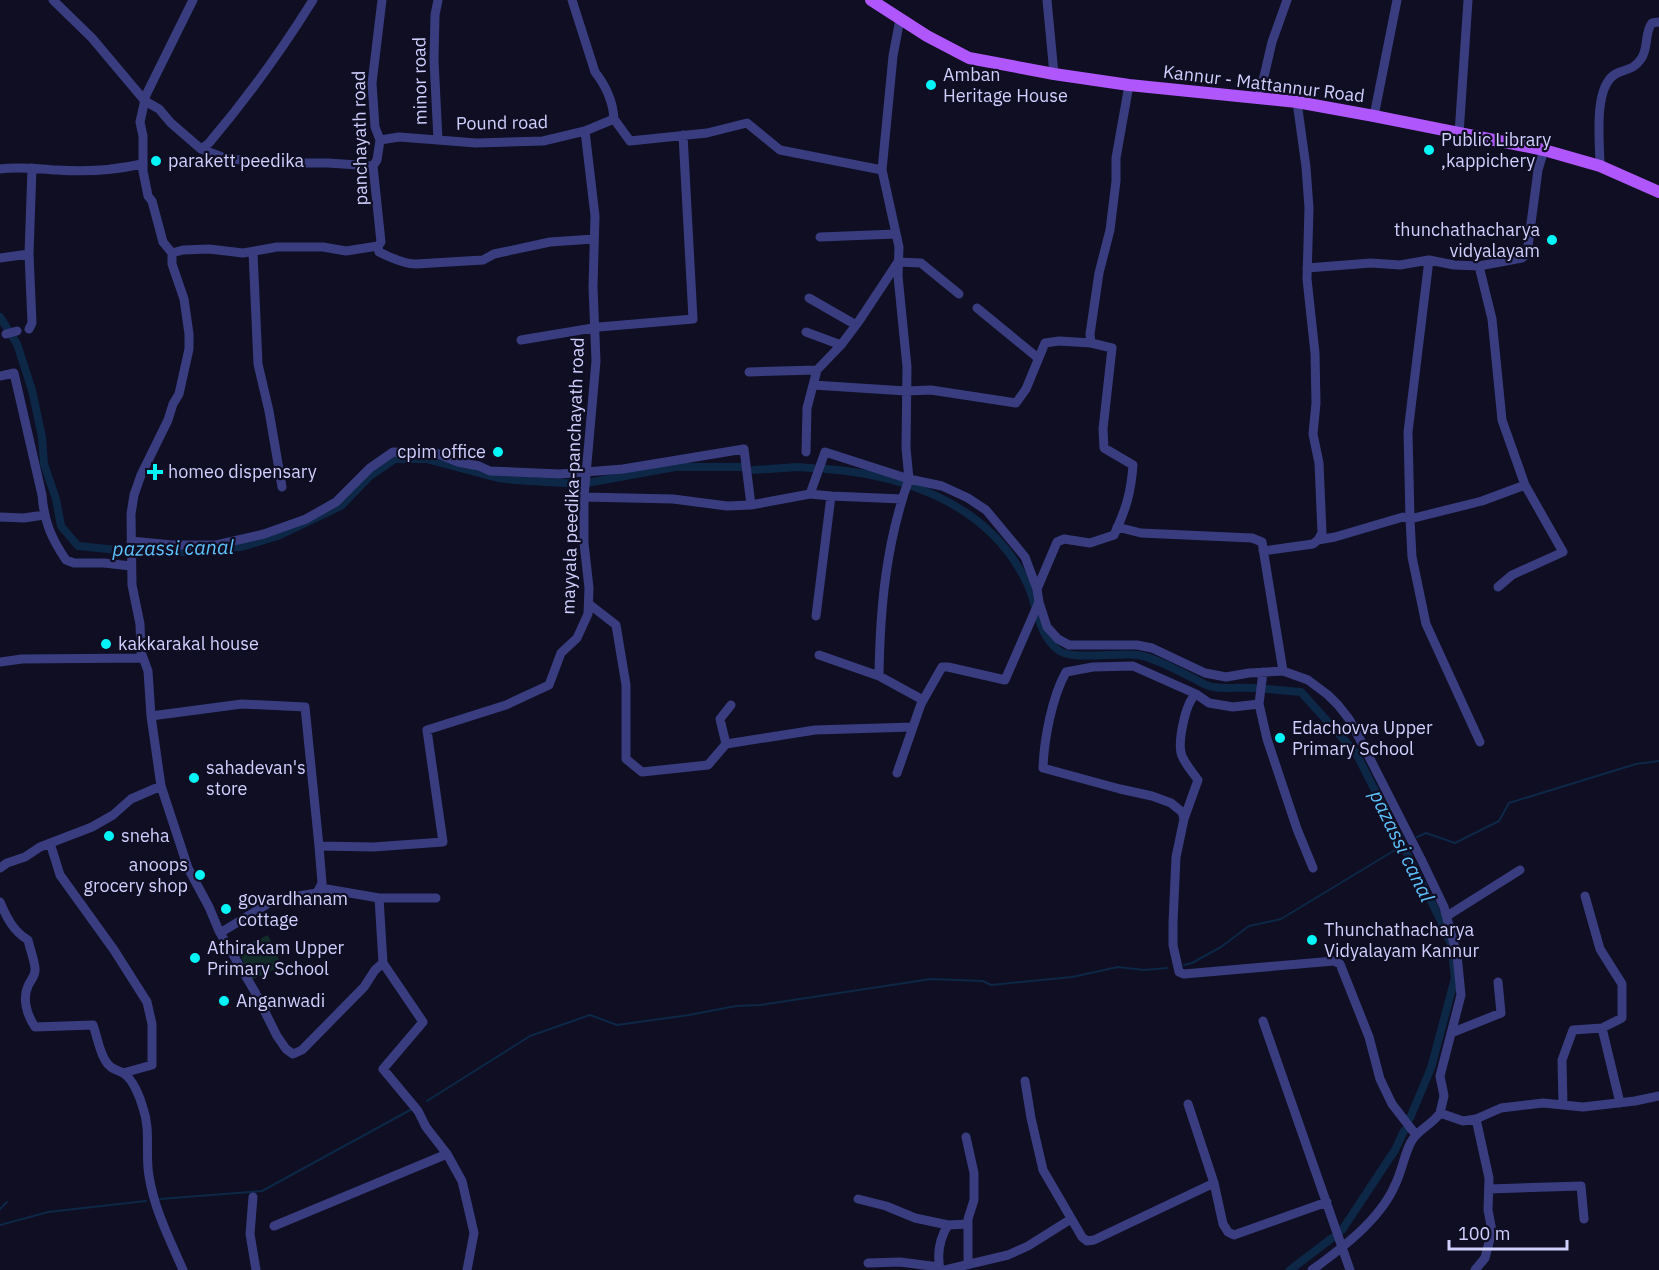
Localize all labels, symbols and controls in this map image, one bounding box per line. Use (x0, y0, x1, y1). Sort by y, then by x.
street label: minor road (407, 37, 432, 125)
street label: Kannur - Mattannur Road (1162, 60, 1366, 107)
place label: Amban Heritage House (943, 63, 1068, 107)
street label: panchayath road (347, 70, 372, 206)
marker: Amban Heritage House (924, 78, 938, 92)
street label: Pound road (456, 110, 548, 135)
place label: Public Library ,kappichery (1441, 128, 1551, 172)
marker: Public Library ,kappichery (1422, 143, 1436, 157)
place label: parakett peedika (168, 149, 305, 172)
marker: parakett peedika (149, 154, 163, 168)
place label: thunchathacharya vidyalayam (1394, 218, 1540, 262)
marker: thunchathacharya vidyalayam (1545, 233, 1559, 247)
street label: mayyala peedika-panchayath road (556, 337, 589, 615)
place label: cpim office (397, 440, 486, 463)
marker: cpim office (491, 445, 505, 459)
place label: homeo dispensary (168, 460, 317, 483)
marker: homeo dispensary (146, 463, 164, 481)
water label: pazassi canal (111, 533, 235, 562)
place label: kakkarakal house (118, 632, 259, 655)
marker: kakkarakal house (99, 637, 113, 651)
place label: Edachovva Upper Primary School (1292, 716, 1433, 760)
marker: Edachovva Upper Primary School (1273, 731, 1287, 745)
place label: sahadevan's store (206, 756, 306, 800)
marker: sahadevan's store (187, 771, 201, 785)
water label: pazassi canal (1363, 784, 1442, 907)
place label: sneha (121, 824, 170, 847)
marker: sneha (102, 829, 116, 843)
place label: anoops grocery shop (84, 853, 188, 897)
marker: anoops grocery shop (193, 868, 207, 882)
place label: govardhanam cottage (238, 887, 348, 931)
marker: govardhanam cottage (219, 902, 233, 916)
place label: Thunchathacharya Vidyalayam Kannur (1324, 918, 1479, 962)
marker: Thunchathacharya Vidyalayam Kannur (1305, 933, 1319, 947)
place label: Athirakam Upper Primary School (207, 936, 345, 980)
marker: Athirakam Upper Primary School (188, 951, 202, 965)
place label: Anganwadi (236, 989, 325, 1012)
marker: Anganwadi (217, 994, 231, 1008)
scale bar (1449, 1213, 1568, 1251)
text: 100 m (1458, 1222, 1510, 1245)

